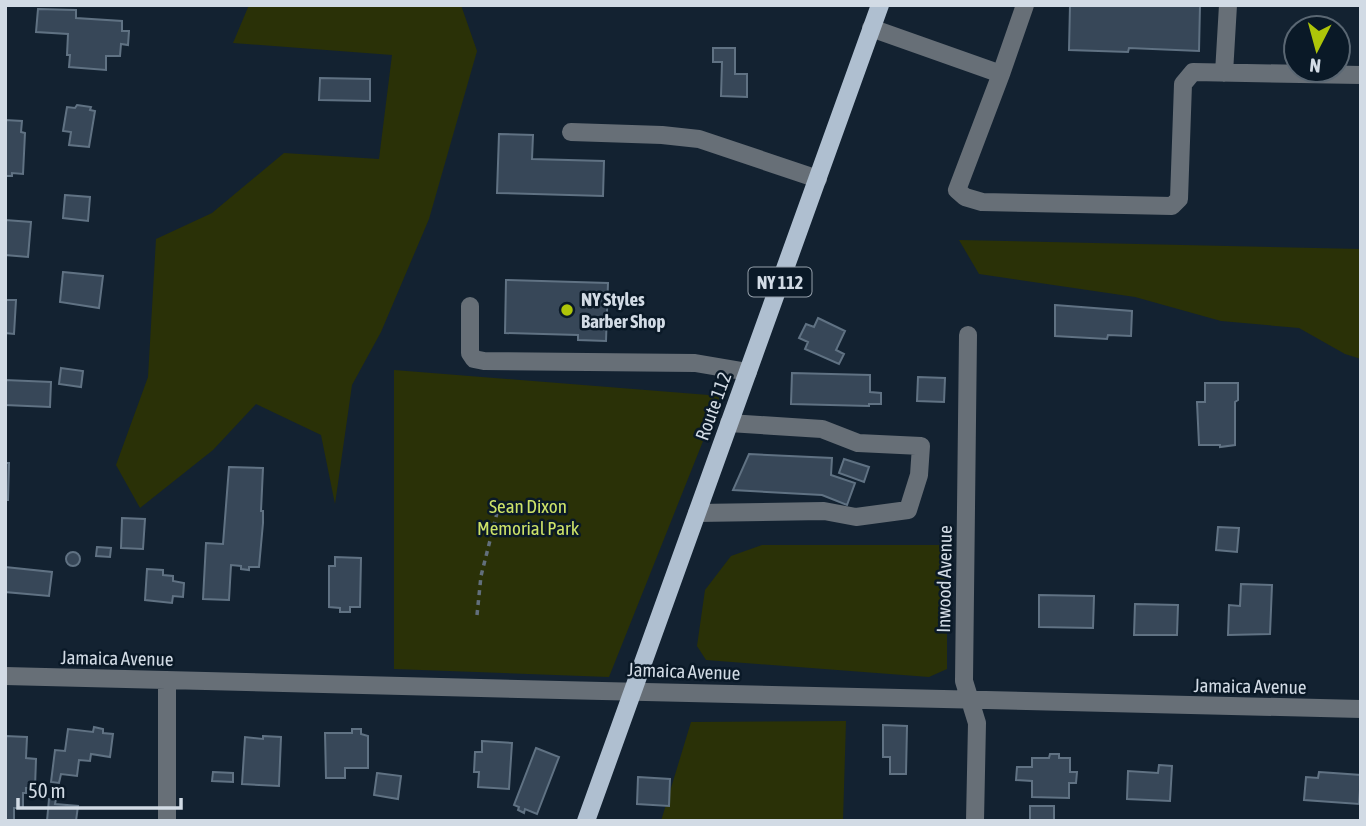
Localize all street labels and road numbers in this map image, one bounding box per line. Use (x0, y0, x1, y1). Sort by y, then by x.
road number: NY 112 (748, 268, 812, 296)
street label: Route 112 (691, 369, 735, 443)
street label: Inwood Avenue (932, 525, 956, 633)
street label: Jamaica Avenue (60, 646, 174, 670)
street label: Jamaica Avenue (627, 658, 741, 684)
street label: Jamaica Avenue (1193, 674, 1307, 698)

